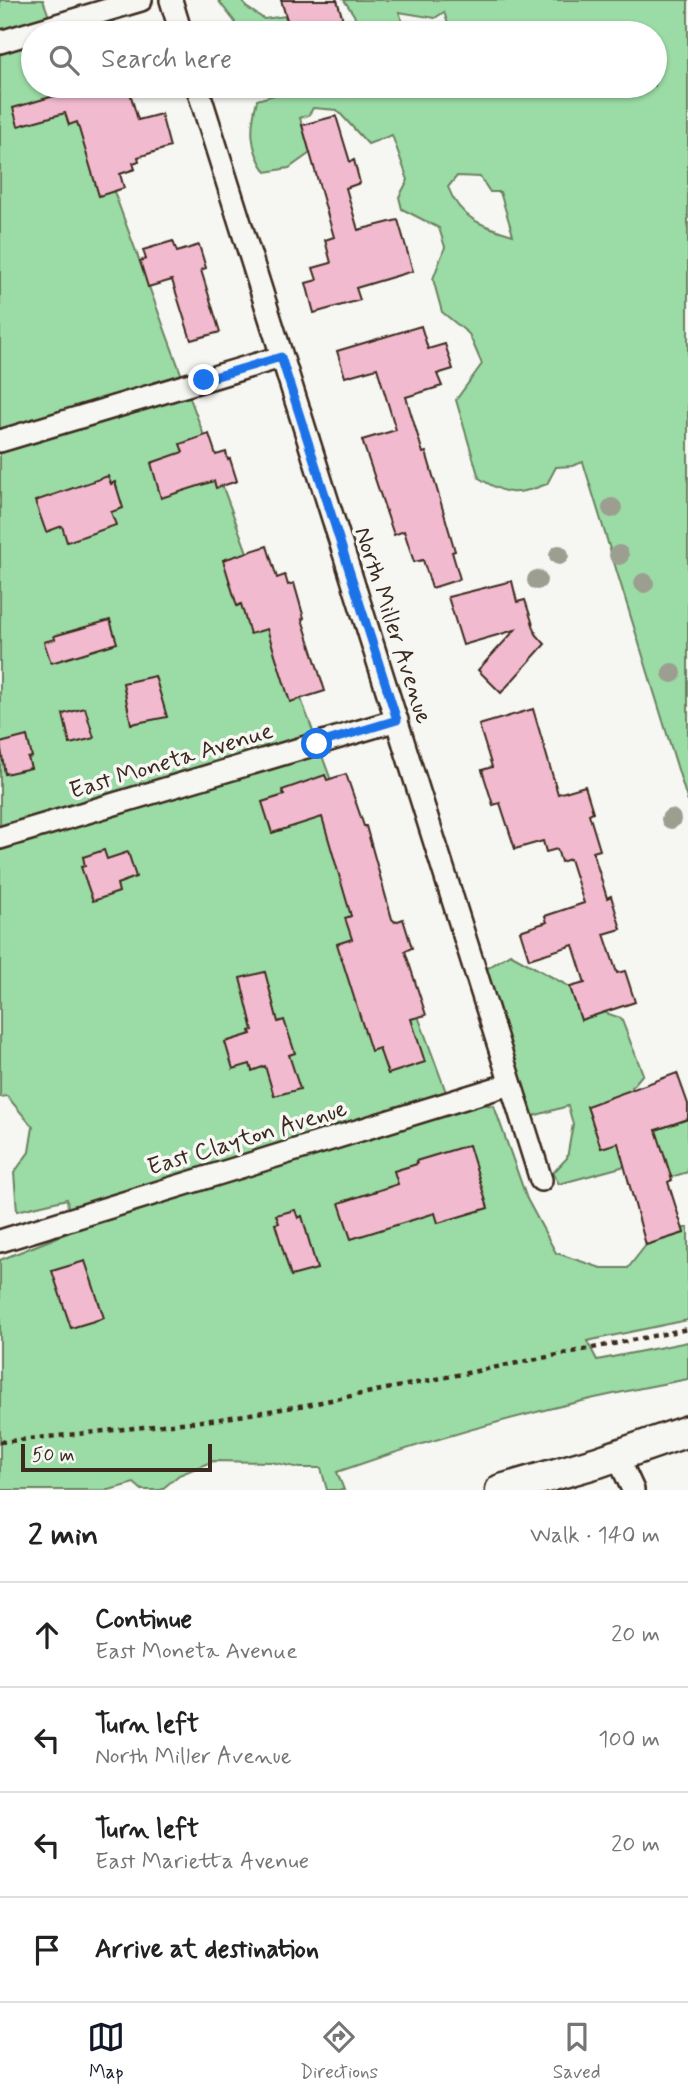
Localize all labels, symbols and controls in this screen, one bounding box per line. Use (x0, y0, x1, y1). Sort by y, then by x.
search box (21, 21, 667, 98)
icon: search (45, 41, 83, 79)
text: Search here (101, 43, 232, 77)
route end (188, 364, 219, 395)
street label: North Miller Avenue (346, 523, 439, 728)
street label: East Moneta Avenue (66, 716, 277, 807)
route start (301, 728, 332, 759)
street label: East Clayton Avenue (144, 1093, 351, 1184)
scale bar (21, 1441, 212, 1473)
text: 50 m (32, 1443, 75, 1468)
text: 2 min (28, 1516, 98, 1555)
text: Walk · 140 m (530, 1521, 660, 1551)
text: Continue (95, 1603, 192, 1637)
icon: ahead (28, 1616, 66, 1654)
text: 20 m (611, 1620, 660, 1650)
text: East Moneta Avenue (95, 1637, 298, 1667)
text: Turn left (95, 1708, 199, 1742)
icon: left (28, 1721, 66, 1759)
text: 100 m (598, 1725, 660, 1755)
text: North Miller Avenue (95, 1742, 291, 1772)
text: Turn left (95, 1813, 199, 1847)
icon: left (28, 1826, 66, 1864)
text: 20 m (611, 1830, 660, 1860)
text: East Marietta Avenue (95, 1847, 309, 1877)
icon: arrive (28, 1931, 66, 1969)
text: Arrive at destination (95, 1933, 319, 1967)
tab: Map (87, 2018, 125, 2085)
tab: Directions (300, 2018, 378, 2085)
tab: Saved (553, 2018, 601, 2085)

